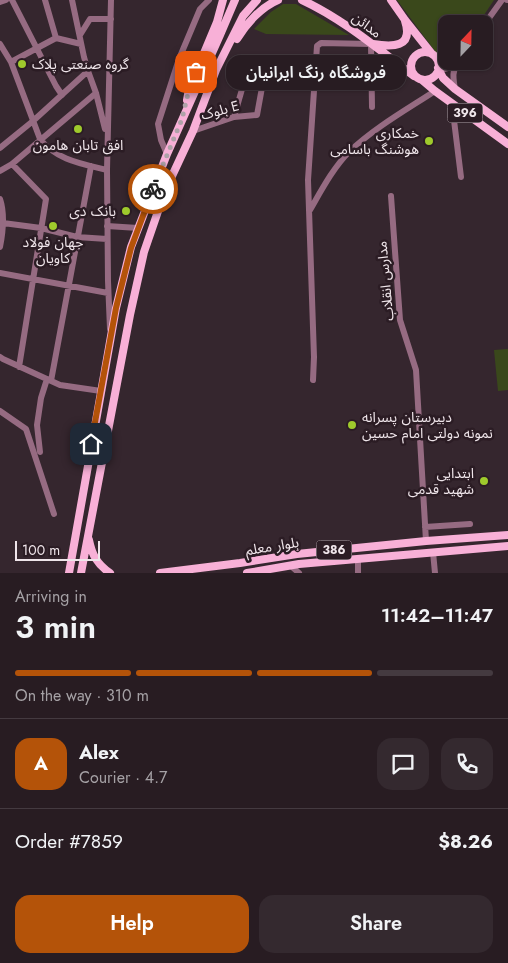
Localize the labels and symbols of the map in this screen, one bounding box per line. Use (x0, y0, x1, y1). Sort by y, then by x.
street label: مدائن (348, 7, 386, 43)
north arrow (438, 15, 492, 70)
pin (175, 51, 217, 93)
place label: گروه صنعتی پلاک (32, 54, 129, 74)
callout: فروشگاه رنگ ایرانیان (226, 54, 406, 90)
marker: گروه صنعتی پلاک (16, 58, 28, 70)
street label: بلوک E (199, 95, 241, 125)
road number: 396 (448, 104, 482, 122)
marker: افق تابان هامون (72, 123, 84, 135)
place label: خمکاری هوشنگ باسامی (330, 123, 419, 159)
place label: افق تابان هامون (33, 135, 123, 155)
marker: خمکاری هوشنگ باسامی (423, 135, 435, 147)
courier (128, 164, 178, 214)
place label: بانک دی (69, 201, 116, 221)
marker: بانک دی (120, 205, 132, 217)
marker: جهان فولاد کاویان (47, 220, 59, 232)
place label: جهان فولاد کاویان (23, 232, 83, 268)
street label: مدارس انقلاب (372, 240, 398, 322)
place label: دبیرستان پسرانه نمونه دولتی امام حسین (362, 407, 493, 444)
marker: دبیرستان پسرانه نمونه دولتی امام حسین (346, 419, 358, 431)
pin (70, 423, 112, 465)
place label: ابتدایی شهید قدمی (408, 463, 474, 499)
marker: ابتدایی شهید قدمی (478, 475, 490, 487)
street label: بلوار معلم (244, 532, 301, 561)
scale bar (15, 538, 100, 561)
road number: 386 (316, 540, 352, 560)

